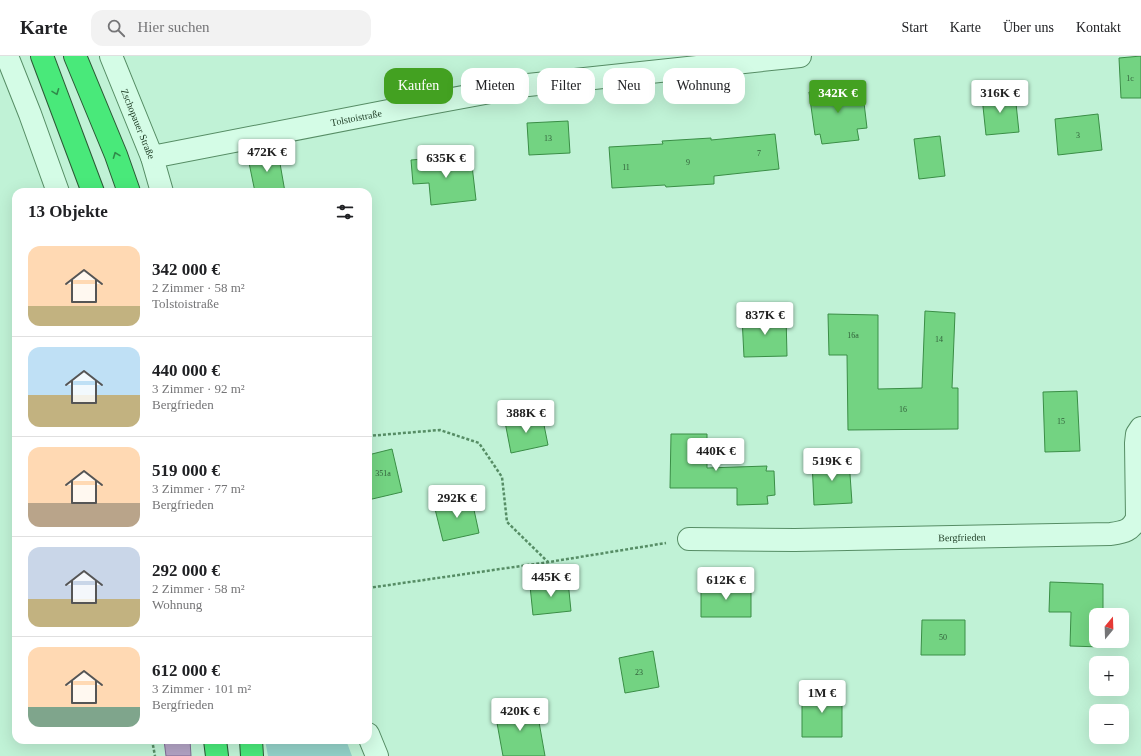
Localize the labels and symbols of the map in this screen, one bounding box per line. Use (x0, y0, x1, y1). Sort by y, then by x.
house number: 1c (1126, 74, 1134, 83)
pin: 342K € (805, 80, 871, 114)
pin: 316K € (967, 80, 1033, 114)
street label: Zschopauer Straße (119, 87, 158, 161)
one-way arrow (51, 89, 59, 96)
street label: Tolstoistraße (330, 107, 383, 128)
house number: 3 (1076, 131, 1080, 140)
house number: 13 (544, 134, 552, 143)
pin: 472K € (234, 139, 300, 173)
pin: 635K € (413, 145, 479, 179)
house number: 7 (757, 149, 761, 158)
one-way arrow (112, 152, 121, 159)
house number: 9 (686, 158, 690, 167)
house number: 11 (622, 163, 630, 172)
pin: 837K € (732, 302, 798, 336)
house number: 16a (847, 331, 859, 340)
house number: 14 (935, 335, 943, 344)
pin: 388K € (493, 400, 559, 434)
house number: 16 (899, 405, 907, 414)
house number: 15 (1057, 417, 1065, 426)
pin: 440K € (683, 438, 749, 472)
pin: 519K € (799, 448, 865, 482)
house number: 351a (375, 469, 391, 478)
pin: 292K € (424, 485, 490, 519)
street label: Bergfrieden (938, 531, 986, 543)
pin: 445K € (518, 564, 584, 598)
pin: 612K € (693, 567, 759, 601)
north arrow (1089, 608, 1129, 648)
house number: 50 (939, 633, 947, 642)
house number: 23 (635, 668, 643, 677)
pin: 1M € (798, 680, 846, 714)
pin: 420K € (487, 698, 553, 732)

